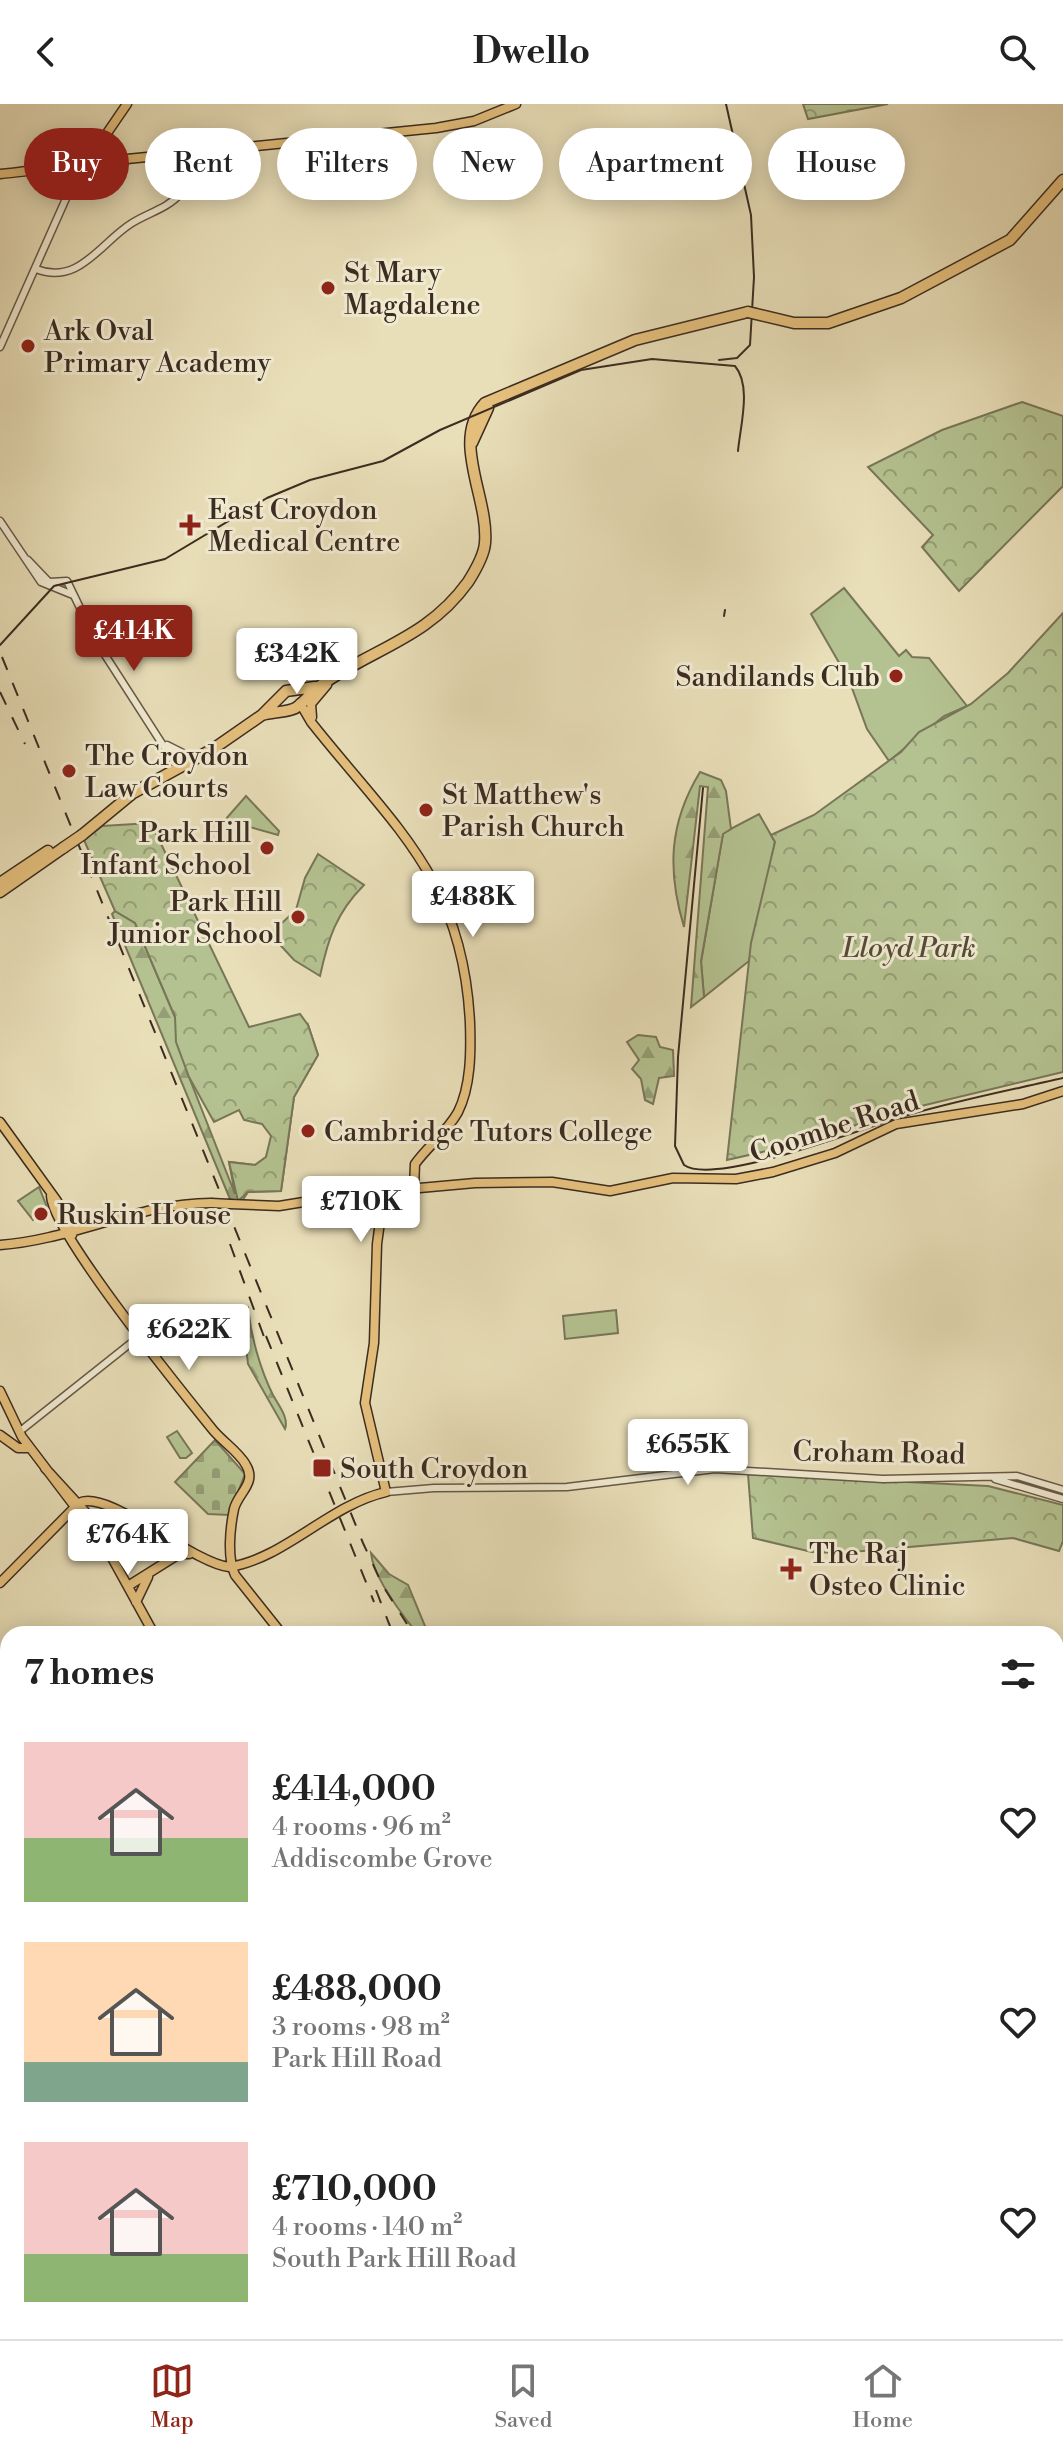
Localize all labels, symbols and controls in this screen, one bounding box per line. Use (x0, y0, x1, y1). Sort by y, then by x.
icon: back (24, 30, 68, 74)
text: Dwello (473, 30, 590, 75)
icon: search (995, 30, 1039, 74)
chip: Buy (24, 128, 129, 200)
chip: Rent (145, 128, 261, 200)
chip: Filters (277, 128, 417, 200)
chip: New (433, 128, 543, 200)
chip: Apartment (559, 128, 752, 200)
chip: House (768, 128, 905, 200)
place label: St Mary Magdalene (344, 256, 481, 323)
marker: St Mary Magdalene (319, 279, 337, 297)
place label: Ark Oval Primary Academy (43, 314, 271, 381)
marker: Ark Oval Primary Academy (19, 337, 37, 355)
place label: East Croydon Medical Centre (208, 493, 400, 560)
marker: East Croydon Medical Centre (179, 514, 201, 536)
pin: £414K (78, 605, 190, 673)
text: £414K (93, 615, 175, 647)
pin: £342K (241, 628, 353, 696)
text: £342K (254, 638, 340, 670)
place label: Sandilands Club (675, 660, 880, 695)
marker: Sandilands Club (887, 667, 905, 685)
place label: The Croydon Law Courts (85, 739, 249, 806)
marker: The Croydon Law Courts (60, 762, 78, 780)
place label: St Matthew's Parish Church (442, 778, 625, 845)
marker: St Matthew's Parish Church (417, 801, 435, 819)
place label: Park Hill Infant School (81, 816, 251, 883)
marker: Park Hill Infant School (258, 839, 276, 857)
pin: £488K (417, 871, 529, 939)
text: £488K (430, 881, 516, 913)
place label: Park Hill Junior School (107, 885, 282, 952)
marker: Park Hill Junior School (289, 908, 307, 926)
park label: Lloyd Park (841, 931, 976, 966)
street label: Coombe Road (745, 1084, 924, 1171)
place label: Cambridge Tutors College (324, 1115, 653, 1150)
marker: Cambridge Tutors College (299, 1122, 317, 1140)
pin: £710K (305, 1176, 417, 1244)
text: £710K (320, 1186, 402, 1218)
place label: Ruskin House (57, 1198, 231, 1233)
marker: Ruskin House (32, 1205, 50, 1223)
pin: £622K (133, 1304, 245, 1372)
text: £622K (147, 1314, 231, 1346)
pin: £655K (632, 1419, 744, 1487)
text: £655K (646, 1429, 730, 1461)
street label: Croham Road (792, 1434, 966, 1473)
place label: South Croydon (340, 1452, 528, 1487)
marker: South Croydon (311, 1457, 333, 1479)
pin: £764K (72, 1509, 184, 1577)
text: £764K (86, 1519, 170, 1551)
place label: The Raj Osteo Clinic (809, 1537, 966, 1604)
marker: The Raj Osteo Clinic (780, 1558, 802, 1580)
icon: filters (996, 1652, 1040, 1696)
text: 7 homes (24, 1653, 154, 1695)
text: £414,000 (272, 1769, 436, 1811)
icon: home (88, 1774, 184, 1870)
icon: heart (996, 1800, 1040, 1844)
text: 4 rooms · 96 m² (272, 1811, 451, 1843)
text: Addiscombe Grove (272, 1843, 493, 1875)
text: £488,000 (272, 1969, 442, 2011)
icon: home (88, 1974, 184, 2070)
icon: heart (996, 2000, 1040, 2044)
text: 3 rooms · 98 m² (272, 2011, 450, 2043)
text: Park Hill Road (272, 2043, 442, 2075)
text: £710,000 (272, 2169, 437, 2211)
icon: home (88, 2174, 184, 2270)
icon: heart (996, 2200, 1040, 2244)
text: 4 rooms · 140 m² (272, 2211, 462, 2243)
text: South Park Hill Road (272, 2243, 517, 2275)
tab: Map (150, 2359, 194, 2434)
tab: Saved (494, 2359, 552, 2434)
tab: Home (852, 2359, 913, 2434)

